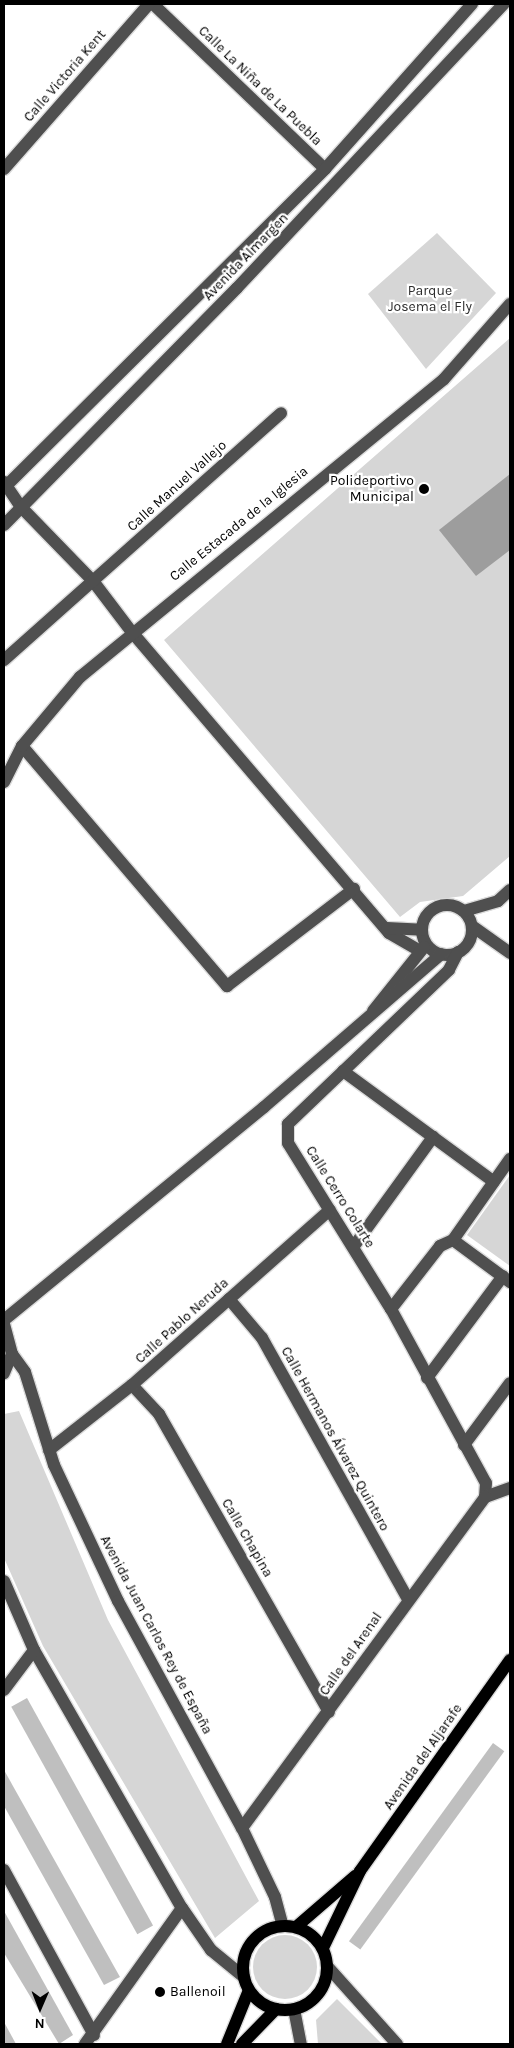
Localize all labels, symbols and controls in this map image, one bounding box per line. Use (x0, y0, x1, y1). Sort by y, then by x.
street label: Calle La Niña de La Puebla (195, 23, 325, 149)
street label: Calle Victoria Kent (20, 27, 110, 125)
street label: Avenida Almargen (200, 210, 292, 304)
park label: Parque Josema el Fly (388, 283, 472, 316)
street label: Calle Manuel Vallejo (124, 437, 230, 535)
street label: Calle Estacada de la Iglesia (166, 463, 312, 585)
place label: Polideportivo Municipal (330, 473, 414, 506)
marker: Polideportivo Municipal (418, 483, 430, 495)
street label: Calle Cerro Colarte (302, 1143, 378, 1251)
street label: Calle Pablo Neruda (132, 1275, 232, 1367)
street label: Calle Hermanos Álvarez Quintero (277, 1344, 393, 1534)
street label: Calle Chapina (218, 1496, 276, 1580)
street label: Avenida Juan Carlos Rey de España (96, 1533, 216, 1737)
street label: Calle del Arenal (316, 1609, 386, 1699)
street label: Avenida del Aljarafe (380, 1701, 466, 1813)
north arrow (15, 1983, 65, 2033)
place label: Ballenoil (170, 1984, 226, 2000)
marker: Ballenoil (154, 1986, 166, 1998)
text: N (35, 2015, 45, 2032)

